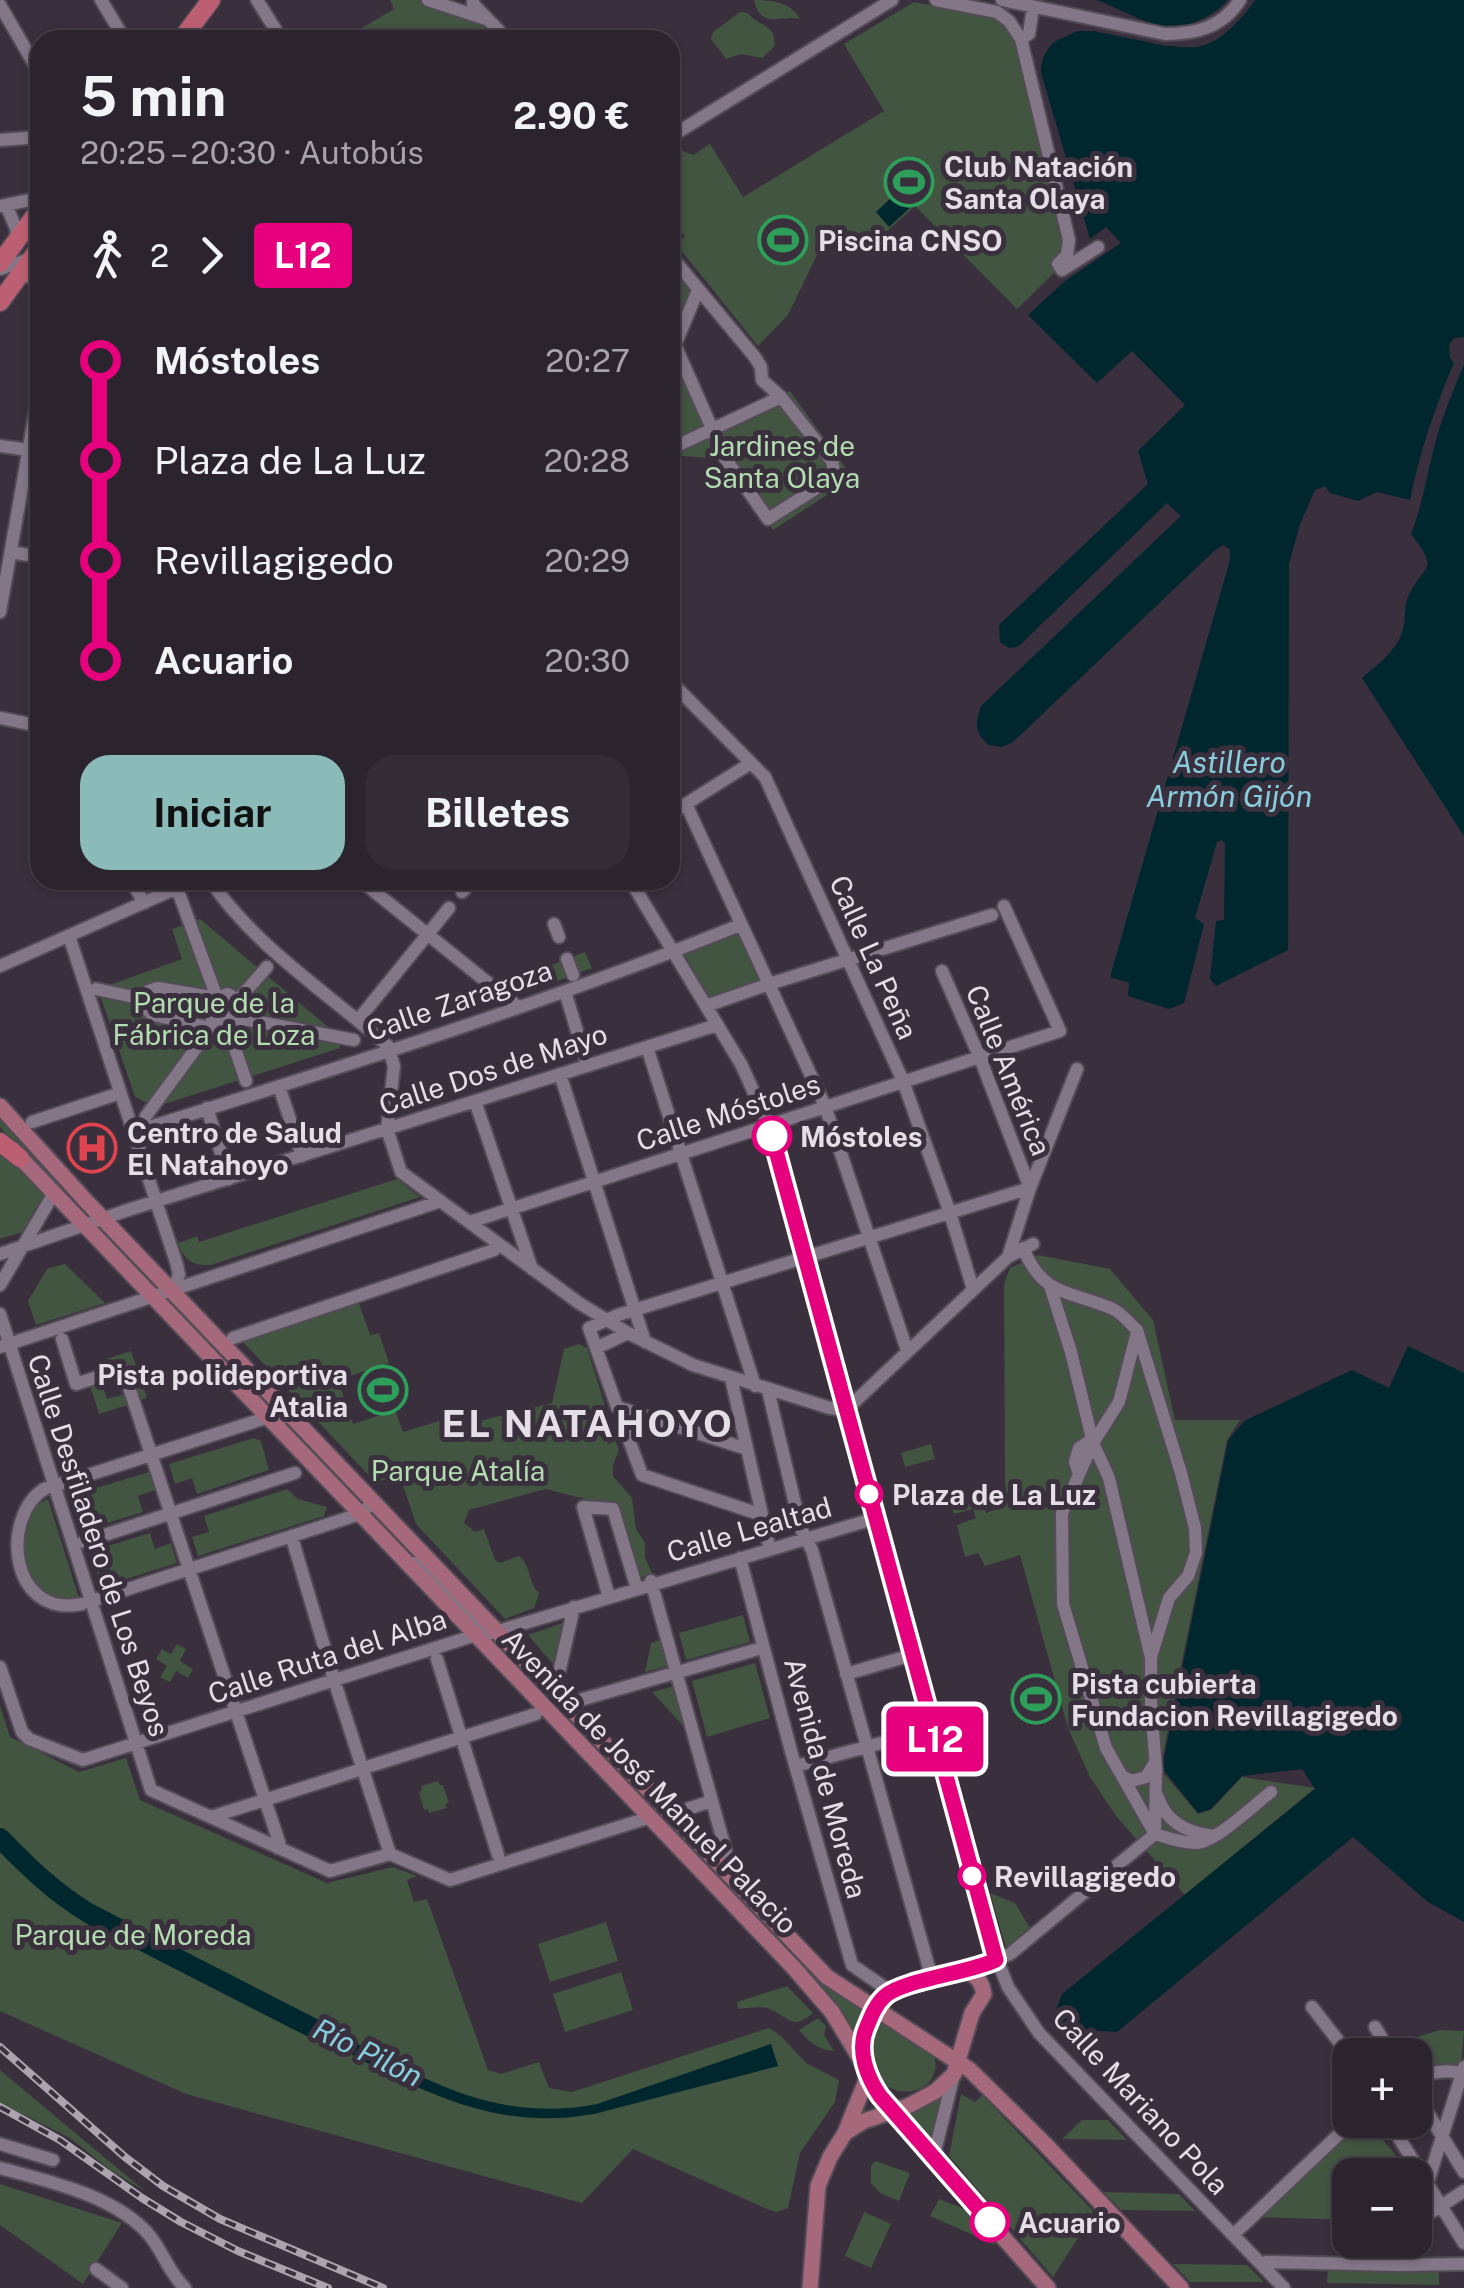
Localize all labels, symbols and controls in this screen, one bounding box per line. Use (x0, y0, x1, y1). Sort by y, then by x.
text: 5 min (80, 64, 226, 128)
text: 2.90 € (513, 93, 630, 138)
text: 20:25 – 20:30 · Autobús (80, 134, 424, 171)
place label: Club Natación Santa Olaya (944, 150, 1133, 215)
sports icon: Club Natación Santa Olaya (883, 156, 935, 208)
sports icon: Piscina CNSO (757, 214, 809, 266)
place label: Piscina CNSO (818, 224, 1002, 257)
icon: walk (80, 228, 135, 283)
icon: forward (184, 228, 239, 283)
text: L12 (274, 235, 332, 276)
text: 2 (150, 237, 169, 274)
text: Móstoles (154, 338, 320, 383)
text: 20:27 (545, 342, 630, 379)
park label: Jardines de Santa Olaya (704, 429, 860, 494)
text: Plaza de La Luz (154, 438, 426, 483)
text: 20:28 (544, 442, 630, 479)
text: Revillagigedo (154, 538, 394, 583)
text: 20:29 (544, 542, 630, 579)
text: Acuario (154, 638, 293, 683)
text: 20:30 (545, 642, 630, 679)
water label: Astillero Armón Gijón (1146, 744, 1312, 814)
button: Iniciar (80, 755, 345, 870)
button: Billetes (365, 755, 630, 870)
street label: Calle La Peña (823, 870, 925, 1044)
street label: Calle Zaragoza (362, 953, 556, 1047)
street label: Calle América (960, 980, 1058, 1160)
park label: Parque de la Fábrica de Loza (113, 986, 315, 1051)
street label: Calle Dos de Mayo (375, 1017, 611, 1121)
street label: Calle Móstoles (632, 1067, 824, 1157)
place label: Centro de Salud El Natahoyo (127, 1116, 342, 1181)
marker: Móstoles (753, 1117, 791, 1155)
place label: Móstoles (800, 1120, 923, 1153)
hospital icon: Centro de Salud El Natahoyo (66, 1122, 118, 1174)
street label: Calle Desfiladero de Los Beyos (22, 1350, 176, 1740)
place label: Pista polideportiva Atalia (97, 1358, 348, 1423)
sports icon: Pista polideportiva Atalia (357, 1364, 409, 1416)
district label: EL NATAHOYO (442, 1401, 734, 1446)
park label: Parque Atalía (371, 1454, 545, 1487)
place label: Plaza de La Luz (892, 1478, 1096, 1511)
marker: Plaza de La Luz (856, 1481, 882, 1507)
street label: Calle Lealtad (663, 1490, 835, 1568)
street label: Calle Ruta del Alba (204, 1602, 450, 1710)
street label: Avenida de José Manuel Palacio (496, 1622, 804, 1940)
street label: Avenida de Moreda (778, 1654, 874, 1902)
place label: Pista cubierta Fundacion Revillagigedo (1071, 1667, 1398, 1732)
sports icon: Pista cubierta Fundacion Revillagigedo (1010, 1673, 1062, 1725)
line badge: L12 (878, 1706, 992, 1772)
text: L12 (906, 1719, 964, 1760)
place label: Revillagigedo (994, 1860, 1176, 1893)
marker: Revillagigedo (959, 1863, 985, 1889)
park label: Parque de Moreda (14, 1918, 252, 1951)
street label: Calle Mariano Pola (1046, 2001, 1236, 2201)
water label: Río Pilón (307, 2010, 429, 2094)
map controls (1332, 2038, 1432, 2258)
button: + (1332, 2038, 1432, 2138)
button: − (1332, 2158, 1432, 2258)
marker: Acuario (971, 2203, 1009, 2241)
place label: Acuario (1018, 2206, 1121, 2239)

